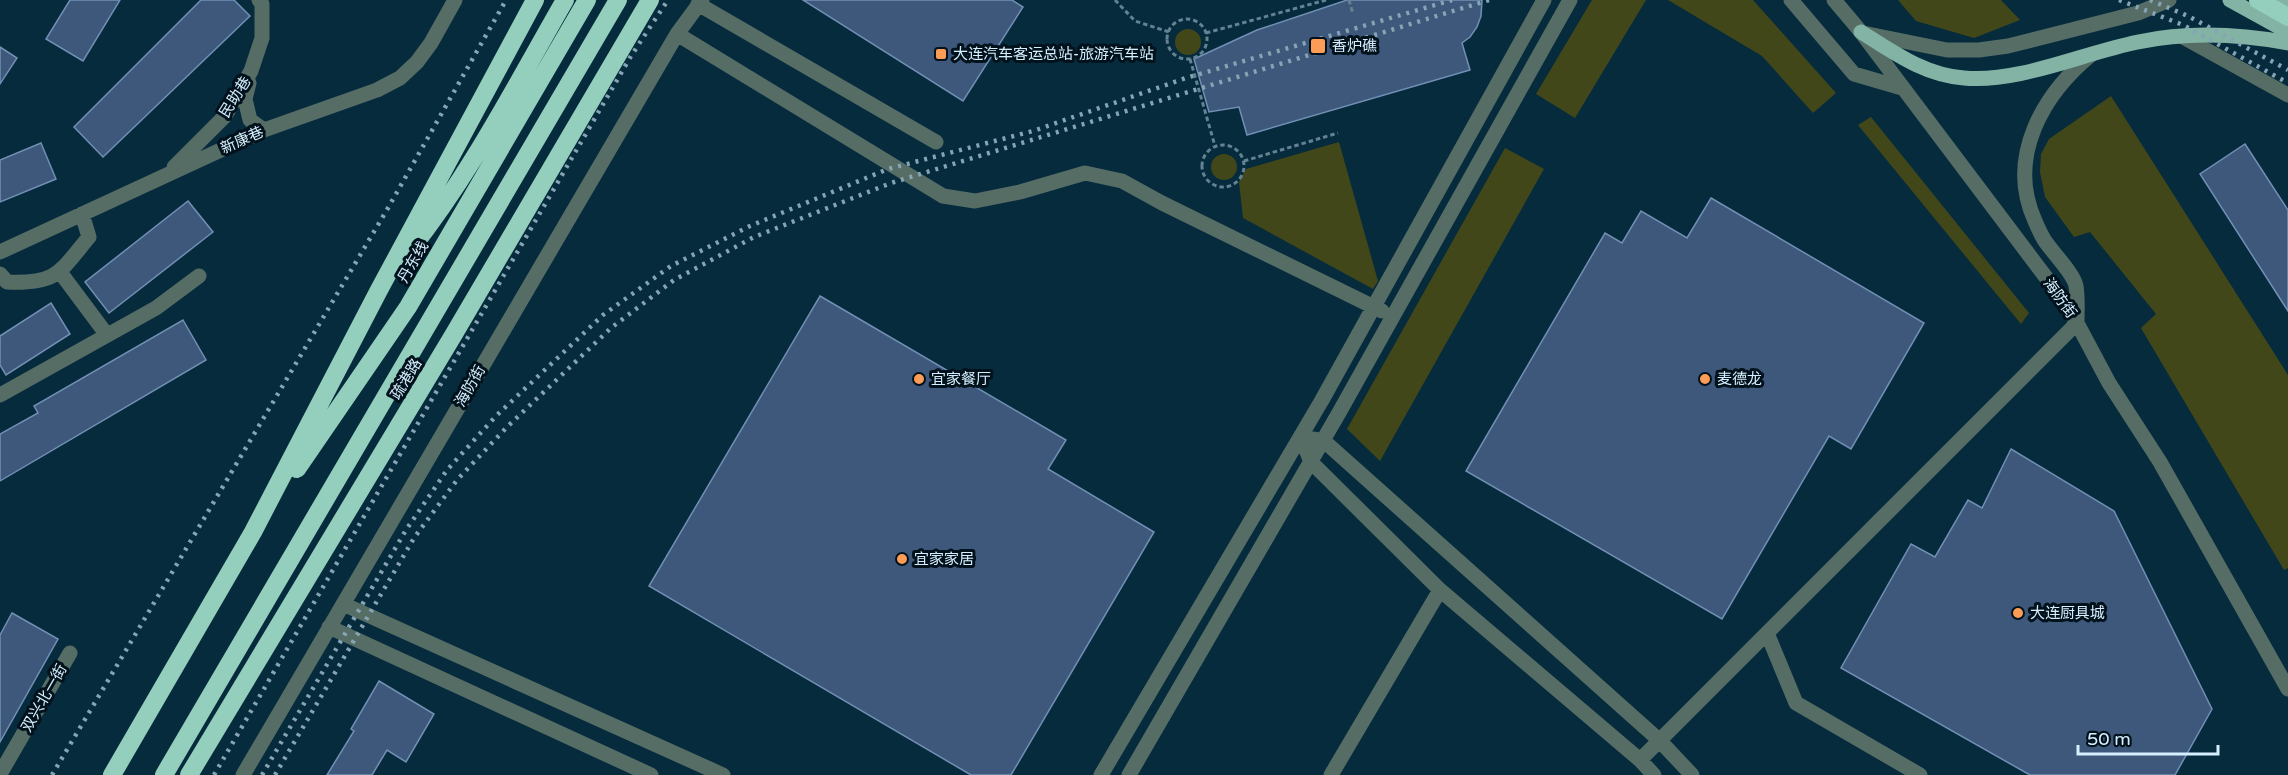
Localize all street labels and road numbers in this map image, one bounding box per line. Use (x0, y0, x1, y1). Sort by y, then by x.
street label: 民助巷 (215, 73, 255, 121)
street label: 新康巷 (218, 123, 266, 157)
street label: 丹东线 (394, 238, 432, 286)
street label: 海防街 (2039, 275, 2081, 321)
street label: 疏港路 (387, 355, 425, 403)
street label: 海防街 (451, 362, 489, 410)
street label: 双兴北一街 (17, 661, 71, 735)

